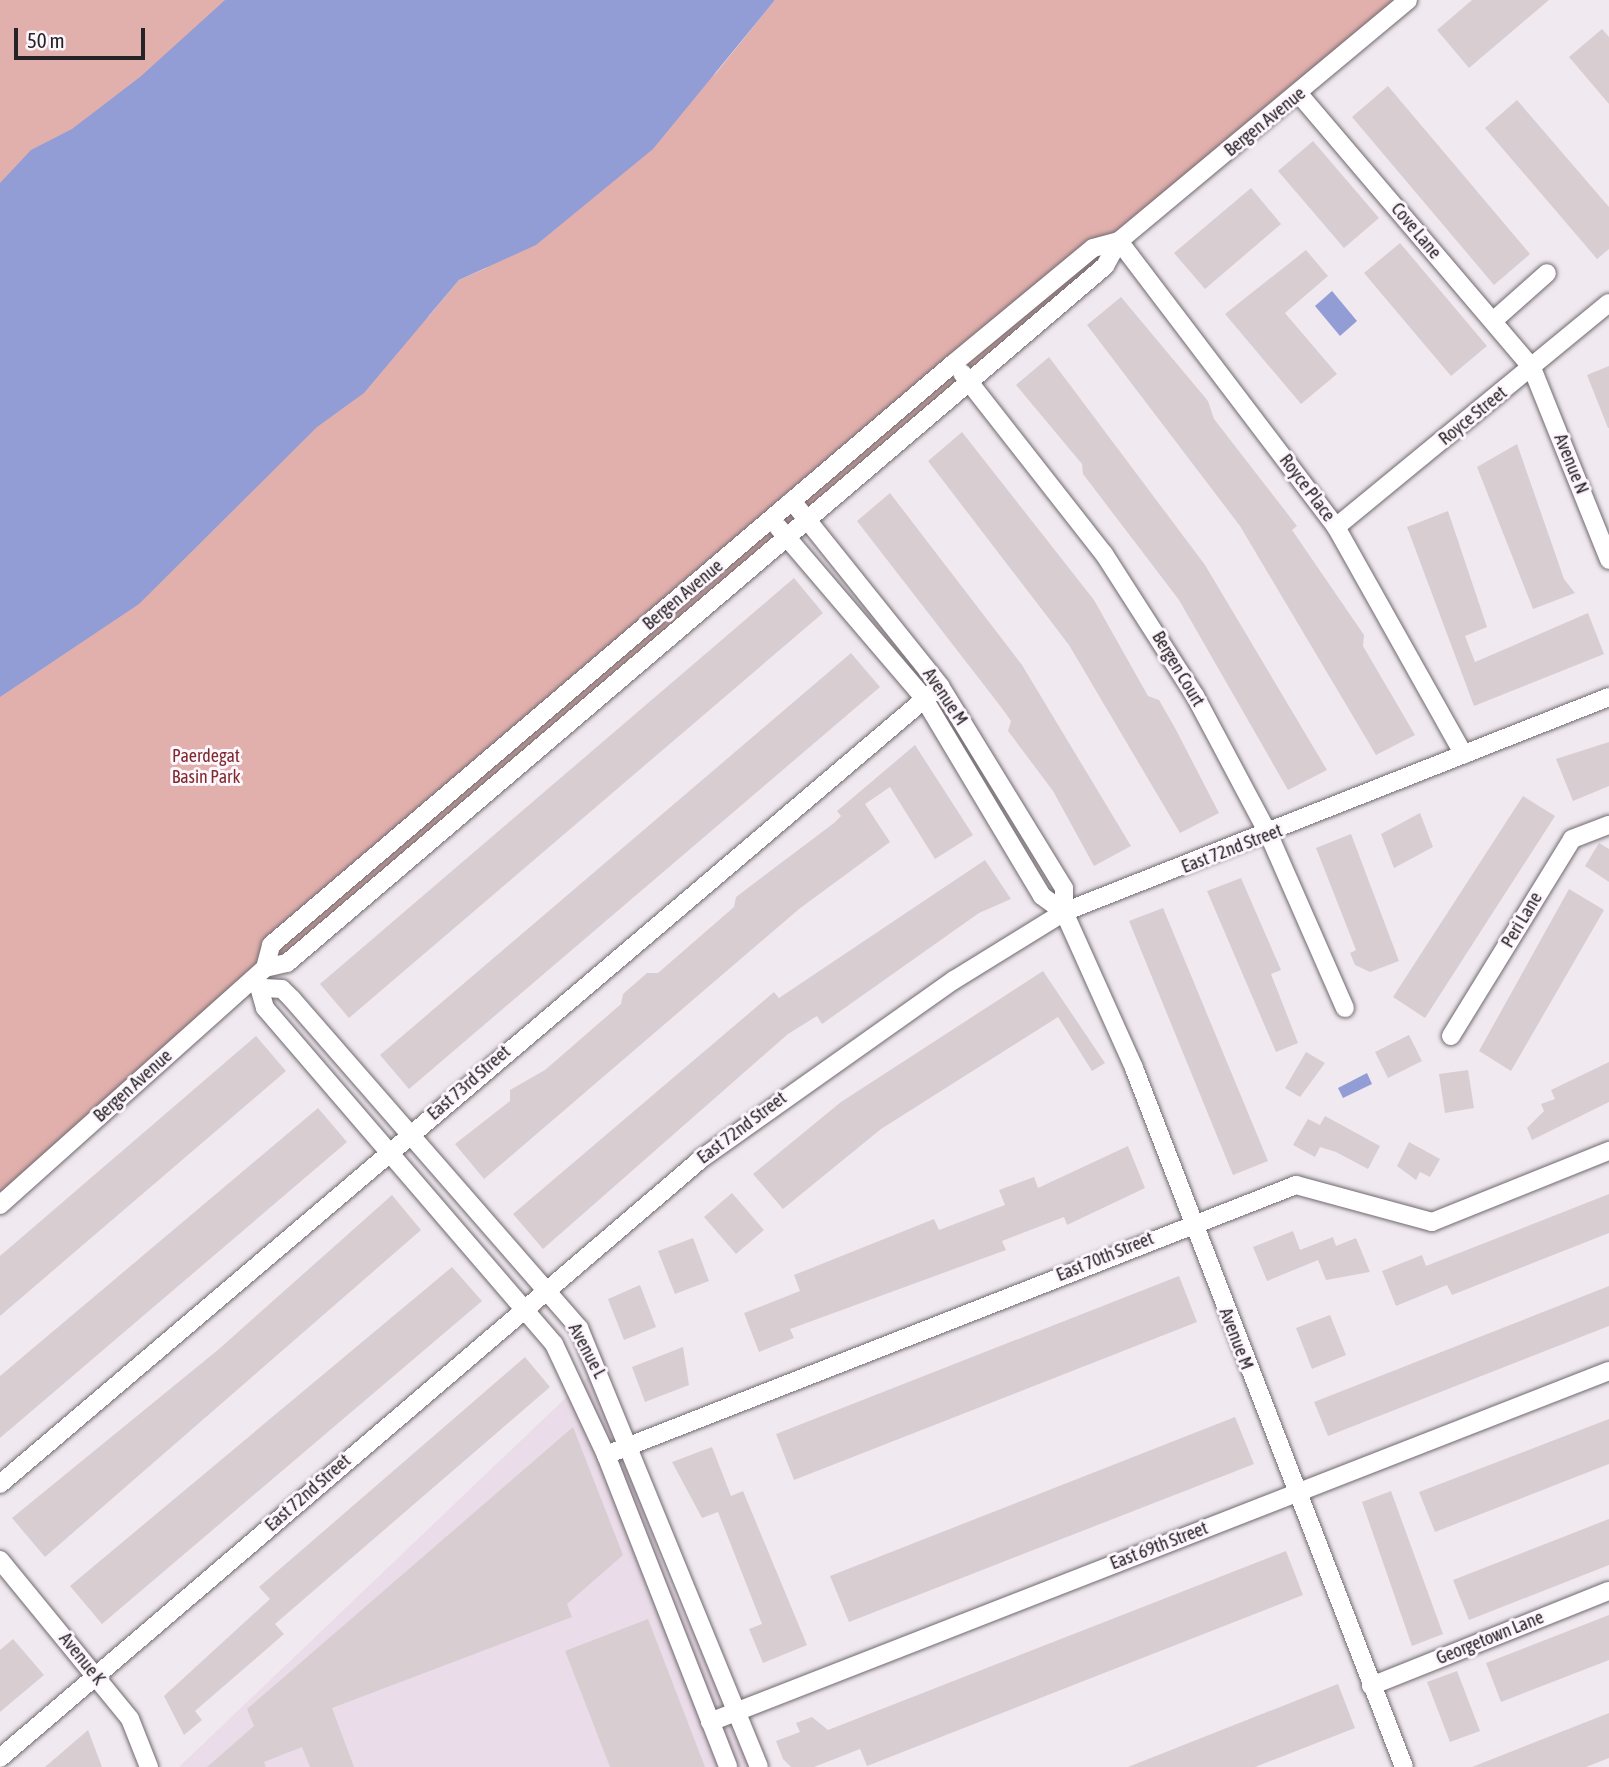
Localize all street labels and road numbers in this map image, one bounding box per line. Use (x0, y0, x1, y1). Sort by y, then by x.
street label: Bergen Avenue (1220, 83, 1310, 161)
street label: Cove Lane (1386, 199, 1446, 263)
street label: Royce Street (1435, 382, 1511, 450)
street label: Avenue N (1549, 431, 1593, 497)
street label: Royce Place (1275, 450, 1339, 526)
street label: Bergen Avenue (639, 555, 727, 635)
street label: Bergen Court (1147, 628, 1209, 710)
street label: Avenue M (918, 664, 972, 730)
street label: East 72nd Street (1179, 820, 1285, 878)
street label: Peri Lane (1497, 888, 1547, 952)
street label: East 73rd Street (423, 1041, 515, 1125)
street label: Bergen Avenue (89, 1045, 177, 1127)
street label: East 72nd Street (693, 1087, 791, 1169)
street label: East 70th Street (1053, 1228, 1157, 1286)
street label: Avenue M (1214, 1305, 1258, 1373)
street label: Avenue L (564, 1320, 610, 1382)
street label: East 72nd Street (261, 1450, 355, 1536)
street label: East 69th Street (1107, 1517, 1211, 1575)
street label: Georgetown Lane (1433, 1607, 1547, 1669)
street label: Avenue K (54, 1628, 110, 1690)

